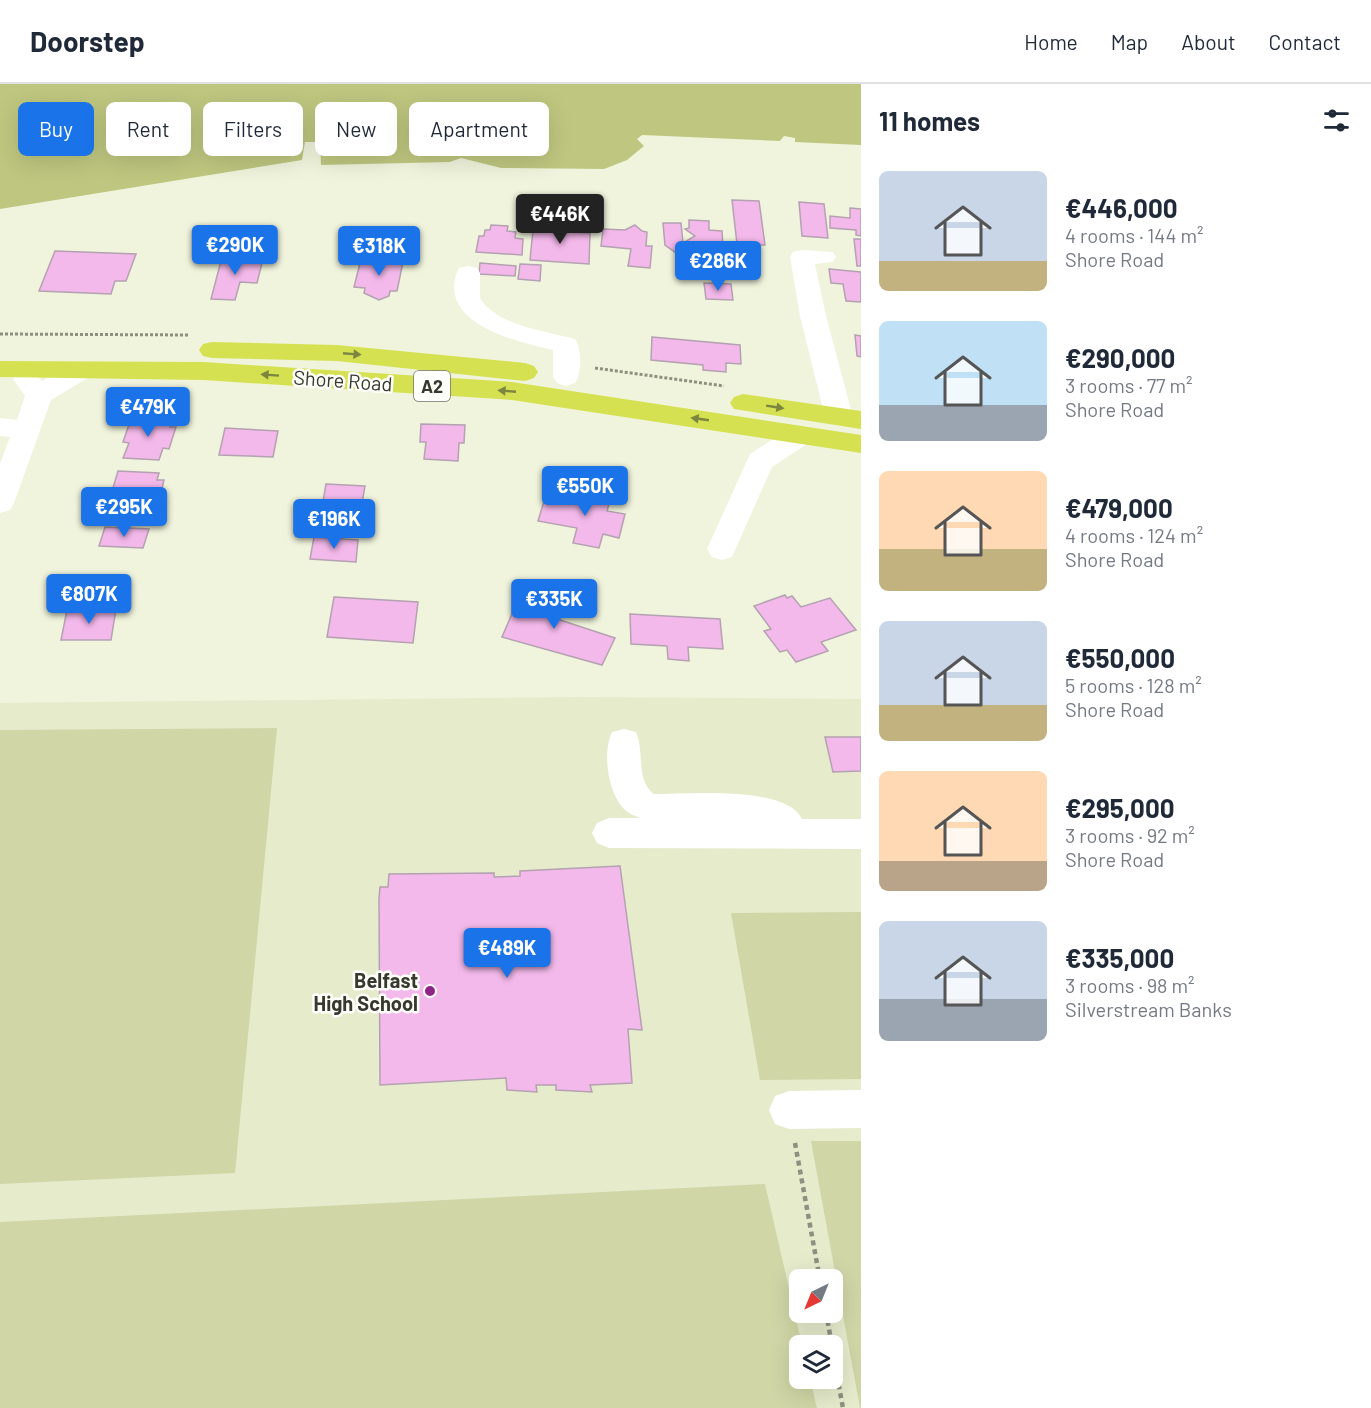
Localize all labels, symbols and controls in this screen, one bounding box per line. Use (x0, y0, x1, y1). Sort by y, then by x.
text: Doorstep (30, 24, 145, 58)
text: Home (1024, 29, 1078, 54)
text: Map (1111, 29, 1148, 54)
text: About (1181, 29, 1236, 54)
text: Contact (1269, 29, 1341, 54)
chip: Buy (18, 102, 94, 156)
chip: Rent (106, 102, 191, 156)
chip: Filters (203, 102, 303, 156)
chip: New (315, 102, 397, 156)
chip: Apartment (409, 102, 549, 156)
icon: filters (1320, 104, 1353, 137)
text: 11 homes (879, 105, 980, 136)
text: €446,000 (1065, 192, 1178, 223)
pin: €446K (518, 194, 602, 245)
icon: home (927, 195, 999, 267)
text: €446K (530, 201, 590, 225)
text: 4 rooms · 144 m² (1065, 223, 1203, 247)
pin: €290K (193, 225, 277, 276)
pin: €318K (337, 226, 421, 277)
text: €290K (206, 232, 264, 256)
text: €318K (352, 233, 406, 257)
pin: €286K (676, 241, 760, 292)
text: Shore Road (1065, 247, 1164, 271)
text: €286K (689, 248, 747, 272)
text: €290,000 (1065, 342, 1175, 373)
icon: home (927, 345, 999, 417)
one-way arrow (343, 349, 362, 359)
street label: Shore Road (293, 365, 393, 395)
one-way arrow (261, 371, 280, 380)
road number: A2 (414, 371, 450, 401)
text: 3 rooms · 77 m² (1065, 373, 1193, 397)
one-way arrow (497, 386, 516, 396)
pin: €479K (106, 387, 190, 438)
text: €479K (120, 394, 176, 418)
text: Shore Road (1065, 397, 1164, 421)
one-way arrow (766, 403, 785, 412)
one-way arrow (690, 414, 709, 423)
pin: €550K (543, 466, 627, 517)
text: €550K (556, 473, 614, 497)
pin: €295K (82, 487, 166, 538)
text: €479,000 (1065, 492, 1173, 523)
text: €295K (95, 494, 153, 518)
icon: home (927, 495, 999, 567)
pin: €196K (292, 499, 376, 550)
text: €196K (307, 506, 361, 530)
text: 4 rooms · 124 m² (1065, 523, 1203, 547)
text: Shore Road (1065, 547, 1164, 571)
pin: €807K (47, 574, 131, 625)
pin: €335K (512, 579, 596, 630)
text: €807K (60, 581, 118, 605)
text: €335K (525, 586, 583, 610)
text: €550,000 (1065, 642, 1175, 673)
icon: home (927, 645, 999, 717)
text: 5 rooms · 128 m² (1065, 673, 1202, 697)
text: Shore Road (1065, 697, 1164, 721)
text: €295,000 (1065, 792, 1175, 823)
icon: home (927, 795, 999, 867)
text: 3 rooms · 92 m² (1065, 823, 1195, 847)
text: Shore Road (1065, 847, 1164, 871)
pin: €489K (465, 928, 549, 979)
text: €489K (478, 935, 536, 959)
text: €335,000 (1065, 942, 1174, 973)
icon: home (927, 945, 999, 1017)
place label: Belfast High School (314, 968, 418, 1015)
text: 3 rooms · 98 m² (1065, 973, 1195, 997)
marker: Belfast High School (423, 984, 437, 998)
text: Silverstream Banks (1065, 997, 1232, 1021)
north arrow (789, 1269, 843, 1323)
map controls (789, 1269, 843, 1389)
button: layers (789, 1335, 843, 1389)

